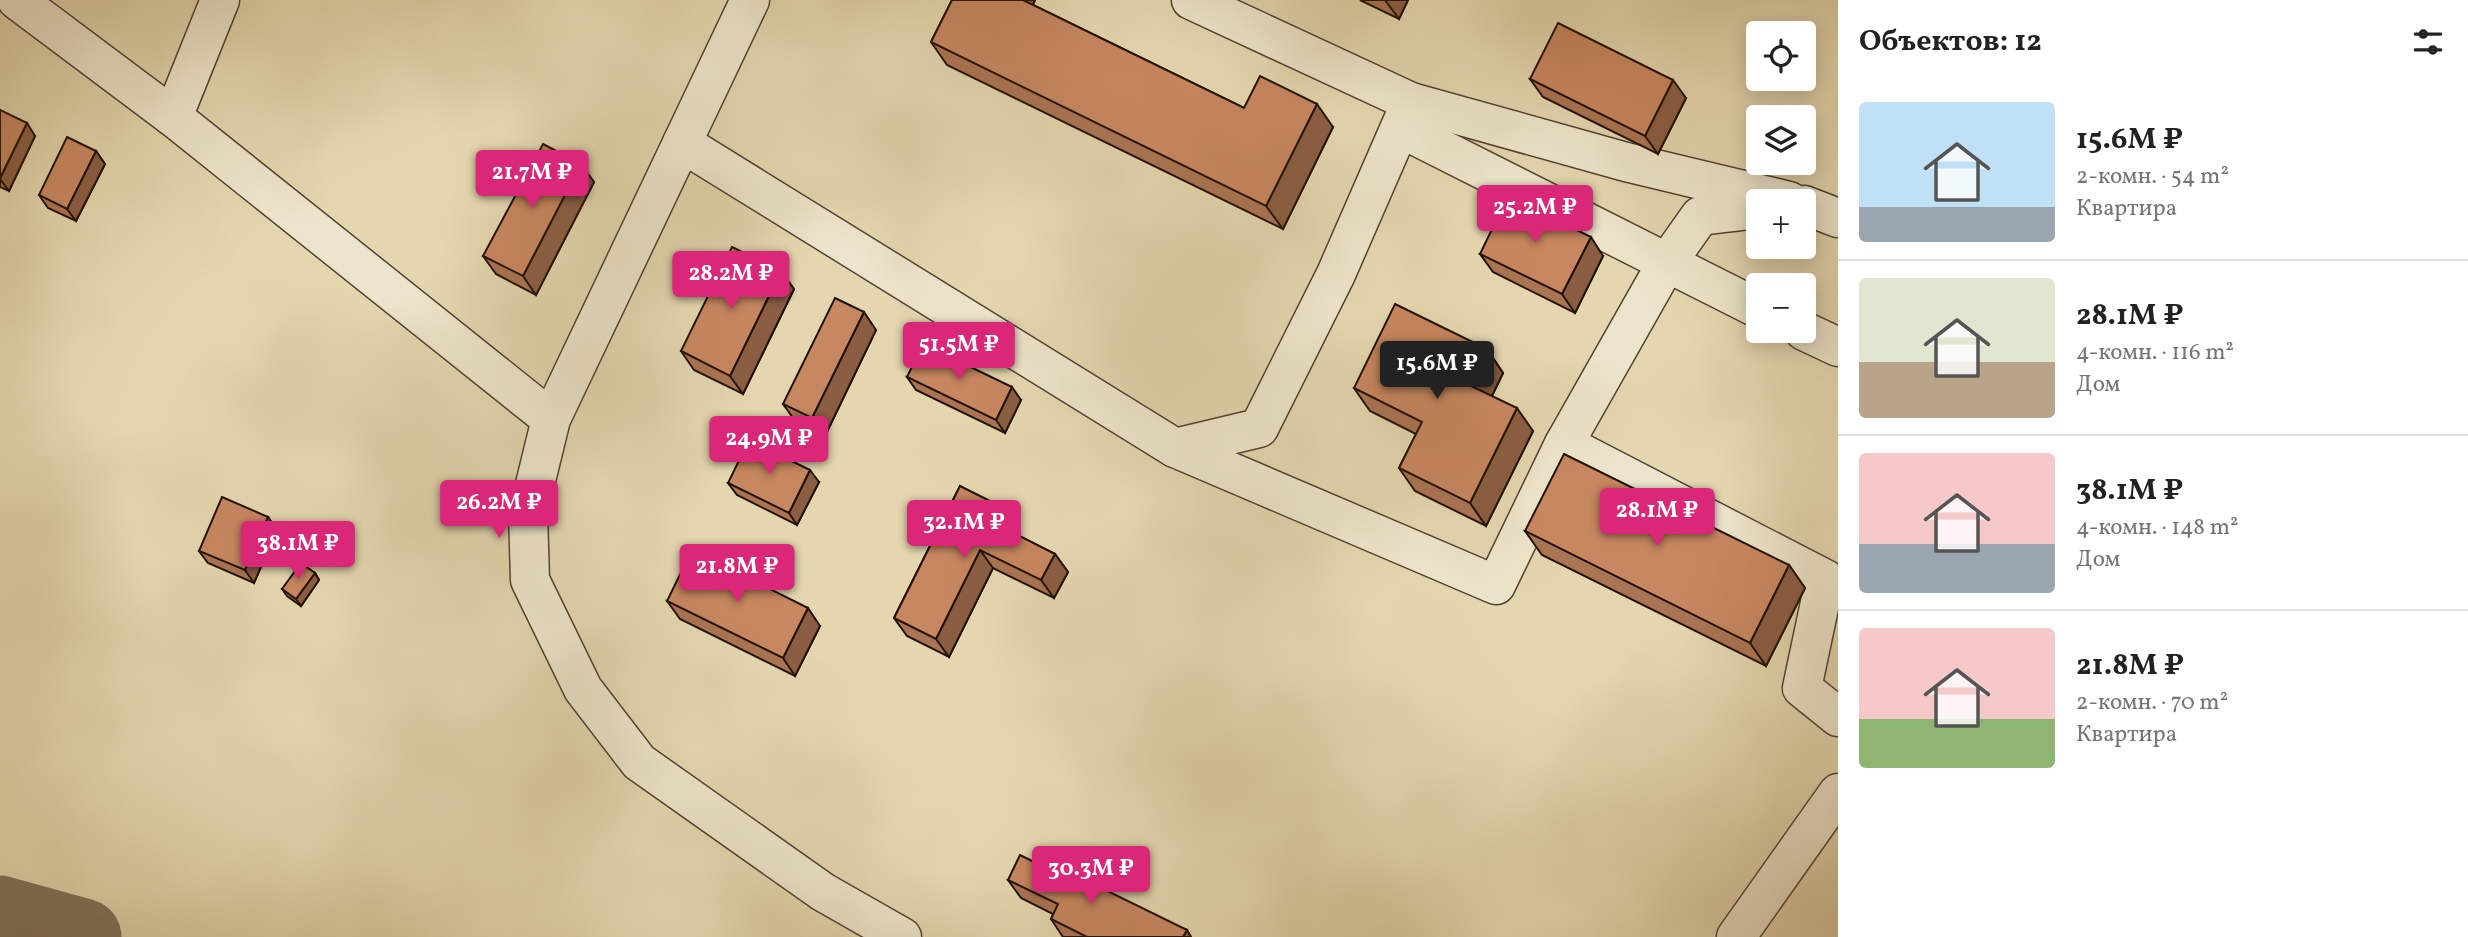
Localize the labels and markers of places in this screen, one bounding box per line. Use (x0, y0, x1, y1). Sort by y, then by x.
pin: 21.7M ₽ (467, 150, 597, 210)
pin: 25.2M ₽ (1470, 186, 1600, 245)
pin: 28.2M ₽ (666, 252, 796, 311)
pin: 51.5M ₽ (894, 322, 1024, 382)
pin: 15.6M ₽ (1372, 342, 1502, 401)
pin: 24.9M ₽ (704, 416, 834, 476)
pin: 26.2M ₽ (434, 480, 564, 540)
pin: 28.1M ₽ (1592, 489, 1722, 548)
pin: 32.1M ₽ (899, 500, 1029, 560)
pin: 38.1M ₽ (233, 522, 363, 581)
pin: 21.8M ₽ (672, 544, 802, 604)
pin: 30.3M ₽ (1026, 846, 1156, 906)

